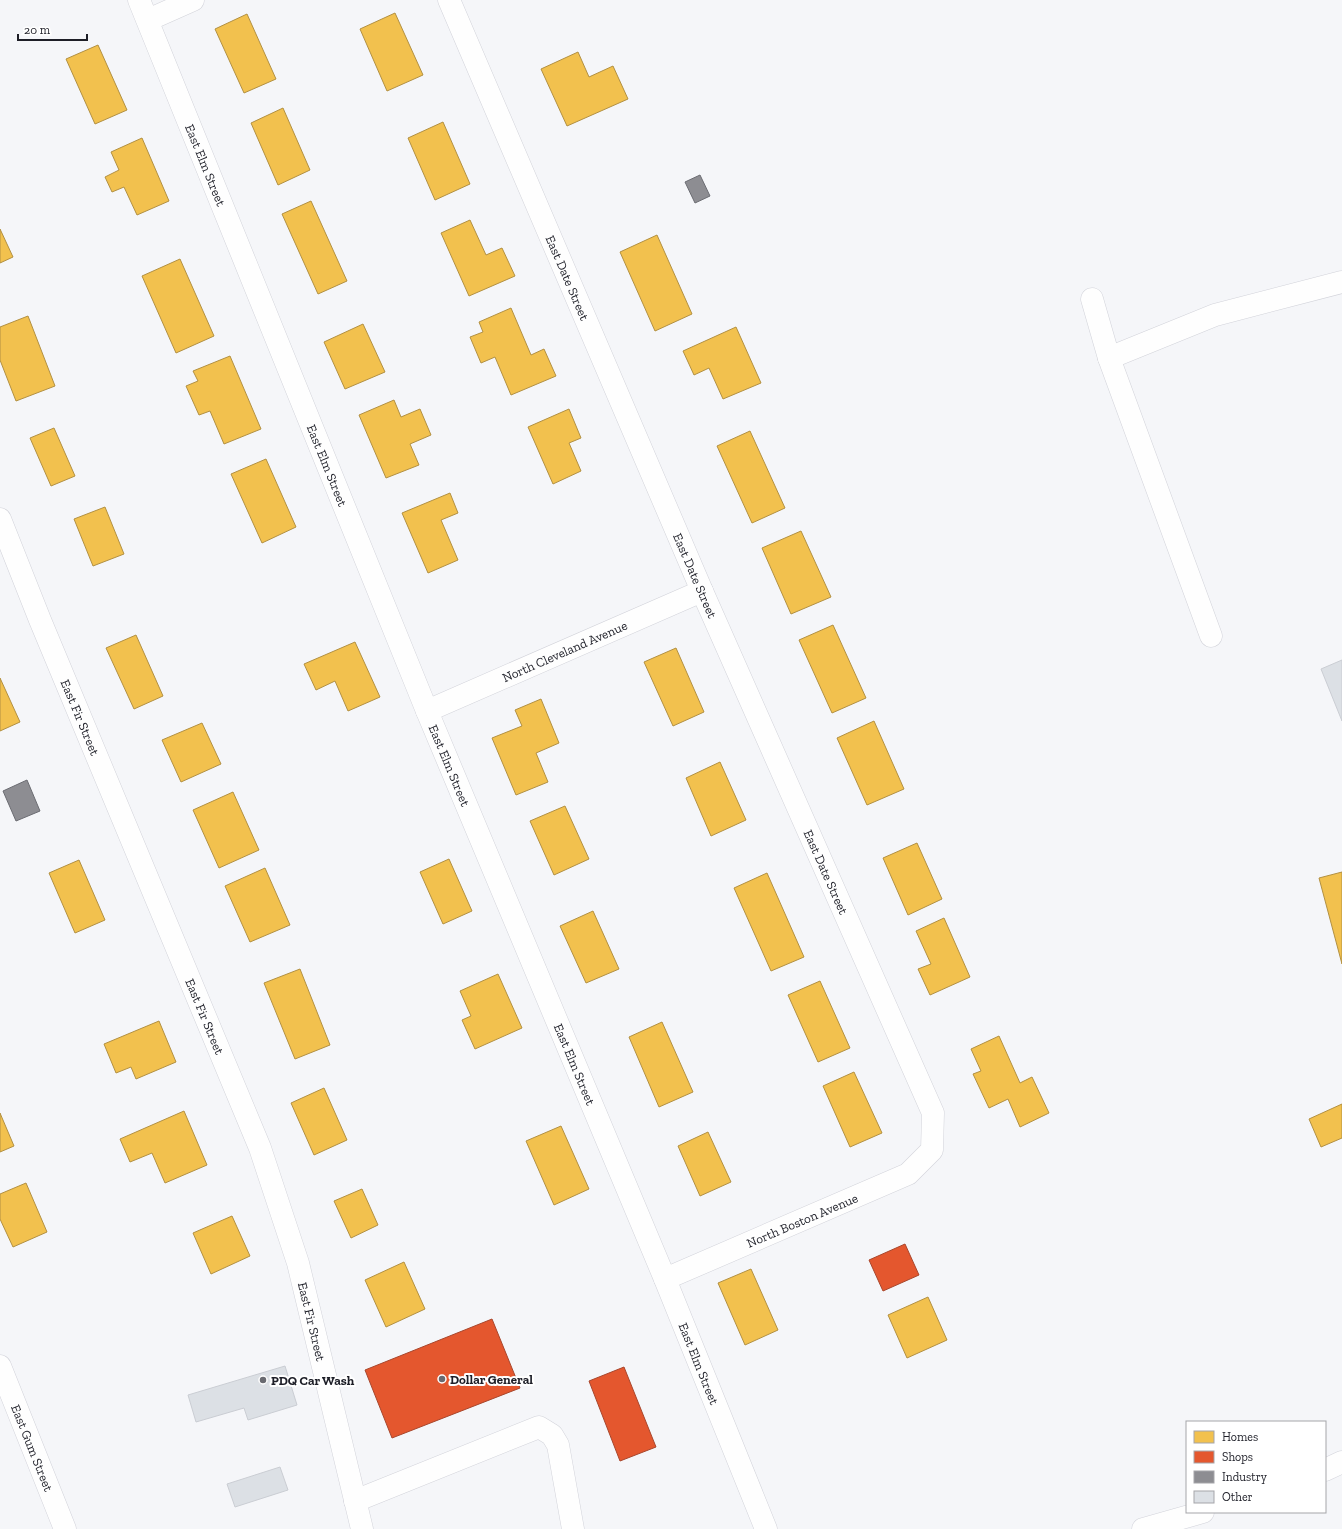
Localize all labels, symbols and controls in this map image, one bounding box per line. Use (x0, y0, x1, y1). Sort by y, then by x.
scale bar (18, 16, 87, 42)
text: 20 m (24, 23, 51, 37)
street label: East Elm Street (182, 122, 229, 208)
street label: East Date Street (543, 233, 592, 323)
street label: East Elm Street (304, 422, 350, 509)
street label: East Date Street (670, 531, 720, 621)
street label: North Cleveland Avenue (500, 618, 629, 685)
street label: East Fir Street (58, 677, 103, 758)
street label: East Elm Street (426, 722, 473, 809)
street label: East Date Street (801, 827, 851, 917)
street label: East Fir Street (182, 976, 227, 1057)
street label: East Elm Street (551, 1021, 598, 1108)
street label: North Boston Avenue (744, 1190, 860, 1251)
street label: East Fir Street (295, 1281, 328, 1363)
street label: East Elm Street (675, 1320, 722, 1407)
place label: Dollar General (450, 1372, 533, 1387)
place label: PDQ Car Wash (271, 1373, 355, 1388)
marker: Dollar General (437, 1374, 447, 1384)
marker: PDQ Car Wash (258, 1375, 268, 1385)
street label: East Gum Street (8, 1402, 56, 1494)
legend (1186, 1421, 1326, 1513)
text: Homes (1222, 1430, 1258, 1444)
text: Shops (1222, 1450, 1253, 1464)
text: Industry (1222, 1470, 1268, 1484)
text: Other (1222, 1490, 1253, 1504)

